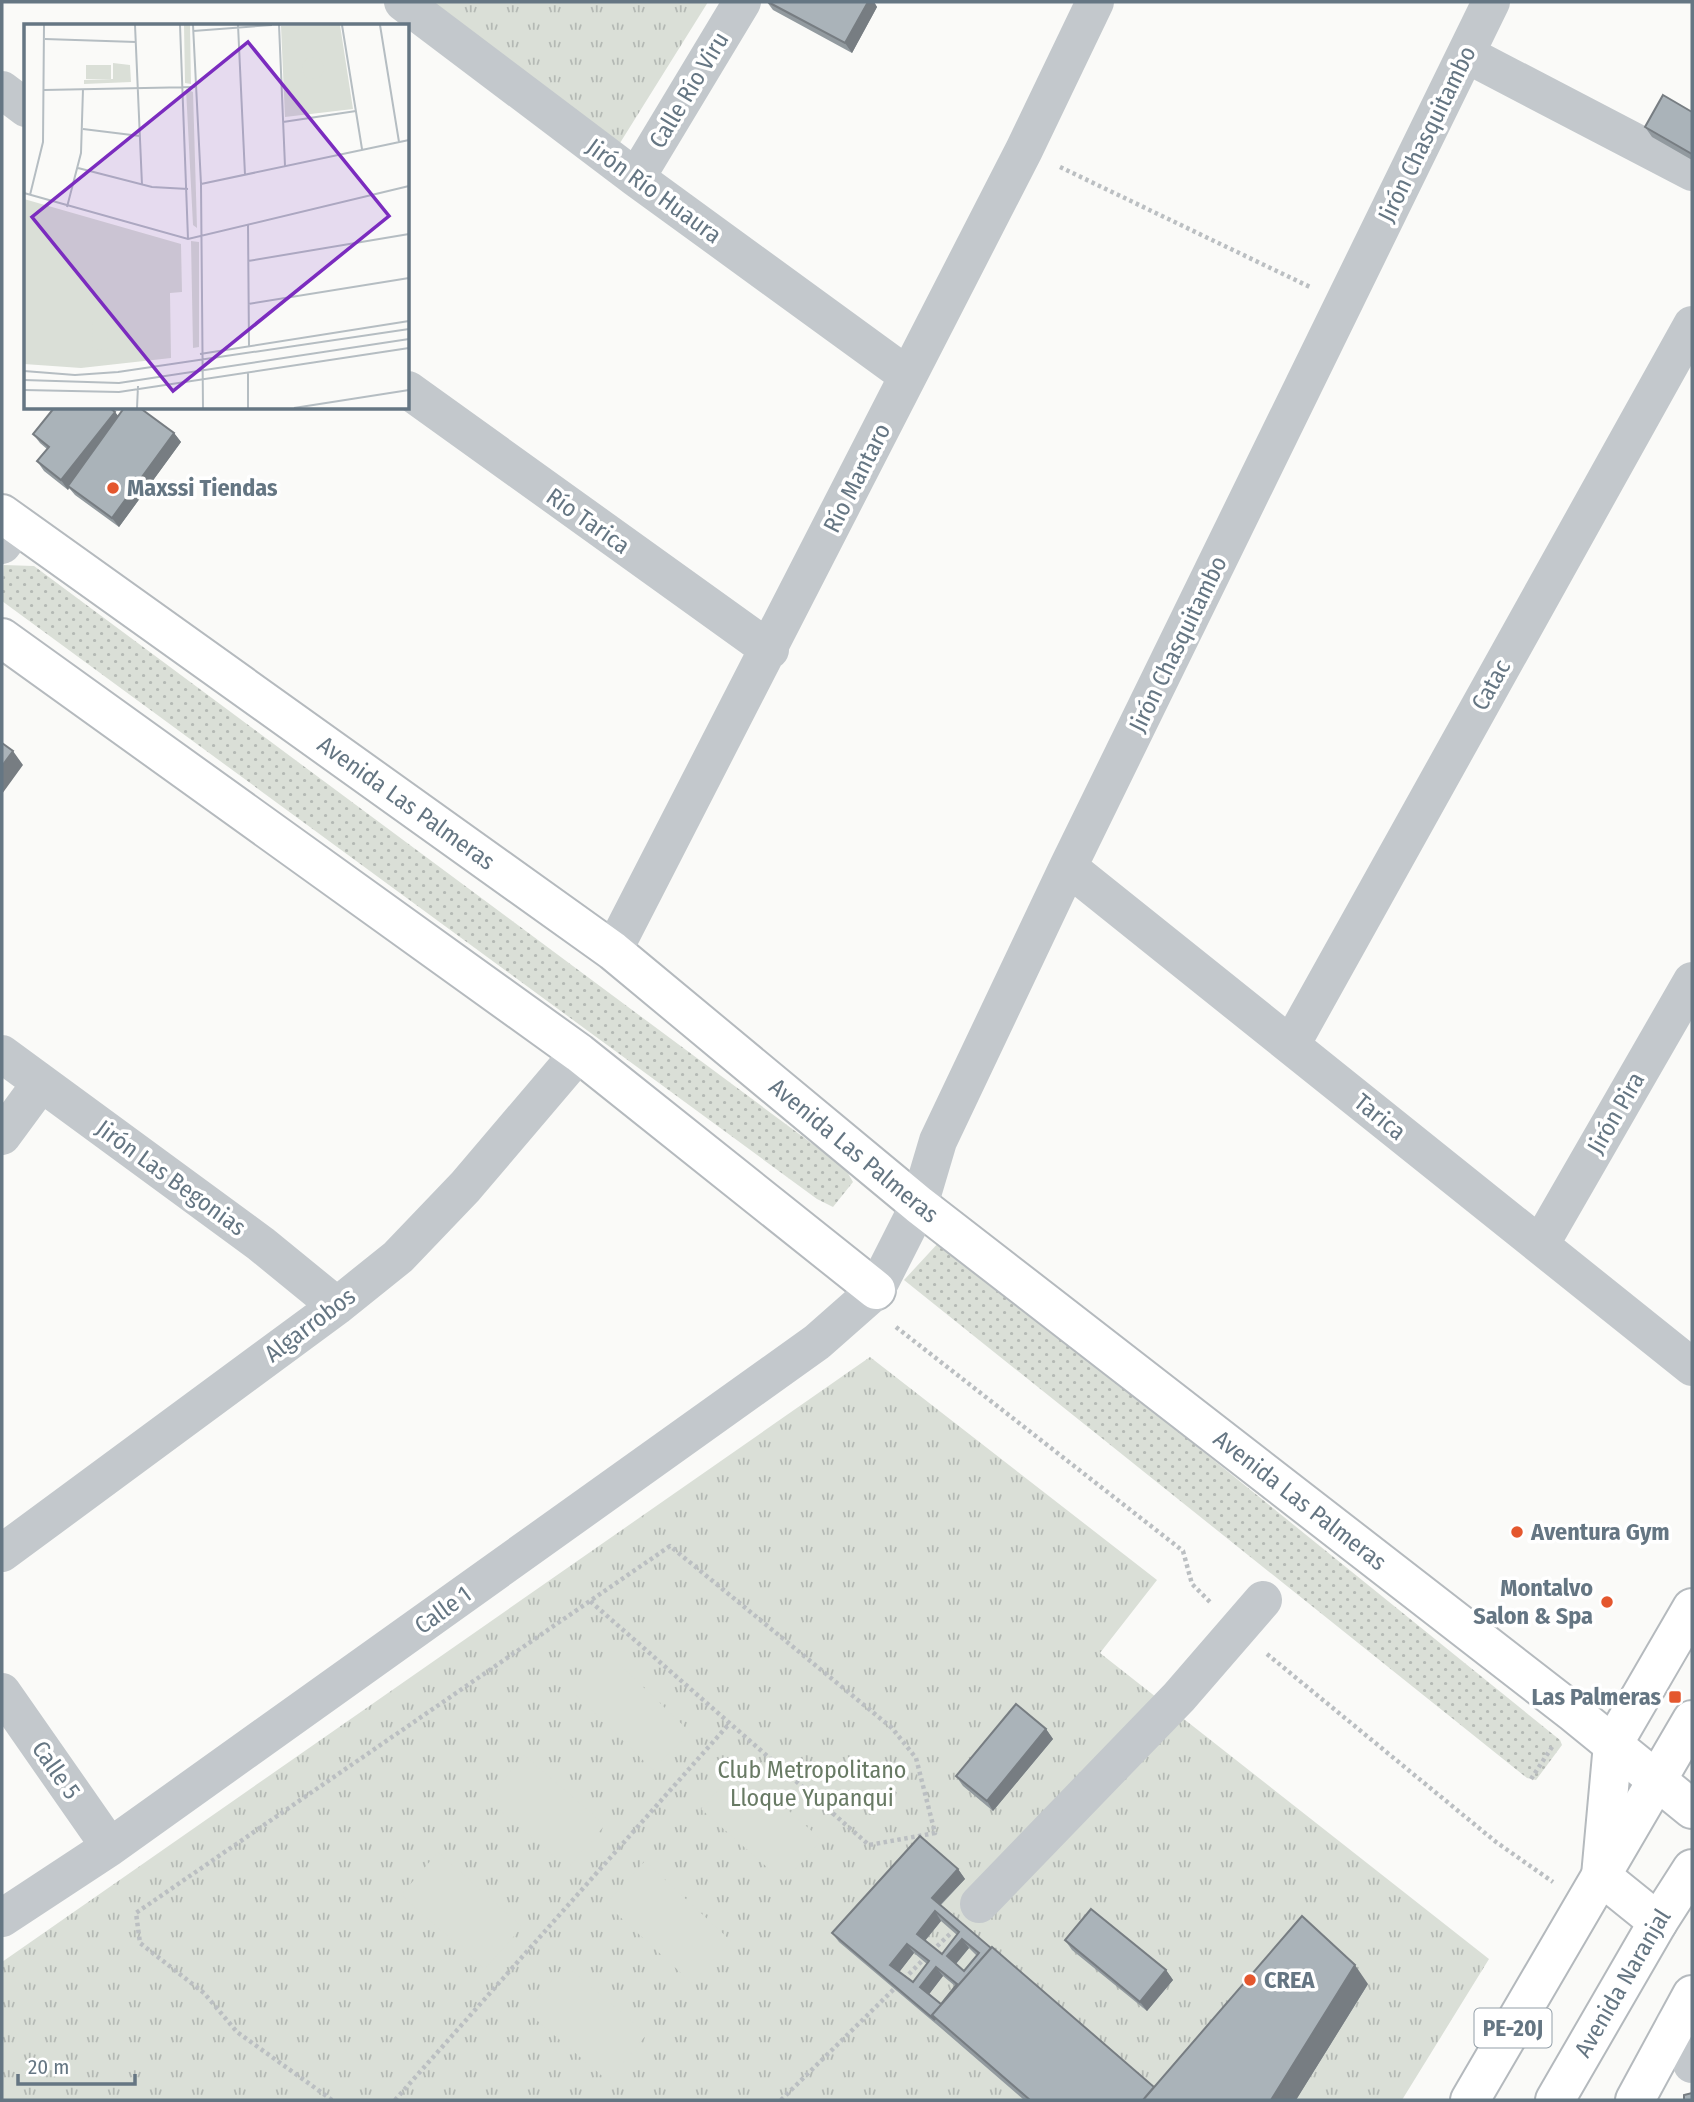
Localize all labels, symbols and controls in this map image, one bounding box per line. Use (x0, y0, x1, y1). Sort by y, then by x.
inset map (24, 24, 410, 410)
street label: Calle Río Viru (643, 27, 735, 153)
street label: Jirón Chasquitambo (1372, 41, 1482, 227)
street label: Jirón Río Huaura (581, 133, 727, 249)
street label: Río Mantaro (818, 419, 896, 537)
place label: Maxssi Tiendas (127, 474, 278, 502)
marker: Maxssi Tiendas (105, 480, 121, 496)
street label: Río Tarica (541, 482, 635, 560)
street label: Jirón Chasquitambo (1123, 551, 1233, 737)
street label: Catac (1466, 655, 1516, 715)
street label: Avenida Las Palmeras (312, 730, 500, 876)
street label: Jirón Pira (1582, 1067, 1650, 1159)
street label: Avenida Las Palmeras (764, 1073, 944, 1229)
street label: Tarica (1349, 1088, 1411, 1146)
street label: Jirón Las Begonias (91, 1114, 251, 1242)
street label: Algarrobos (259, 1282, 361, 1368)
street label: Avenida Las Palmeras (1208, 1425, 1392, 1576)
place label: Aventura Gym (1530, 1518, 1670, 1546)
marker: Aventura Gym (1509, 1524, 1525, 1540)
place label: Montalvo Salon & Spa (1473, 1574, 1593, 1630)
street label: Calle 1 (409, 1580, 477, 1640)
marker: Montalvo Salon & Spa (1599, 1594, 1615, 1610)
place label: Las Palmeras (1532, 1683, 1661, 1711)
marker: Las Palmeras (1667, 1689, 1683, 1705)
street label: Calle 5 (26, 1736, 86, 1804)
park label: Club Metropolitano Lloque Yupanqui (718, 1756, 906, 1812)
street label: Avenida Naranjal (1569, 1904, 1677, 2062)
place label: CREA (1264, 1966, 1315, 1994)
marker: CREA (1242, 1972, 1258, 1988)
road number: PE-20J (1474, 2008, 1552, 2048)
scale bar (18, 2042, 135, 2086)
text: 20 m (28, 2054, 69, 2080)

